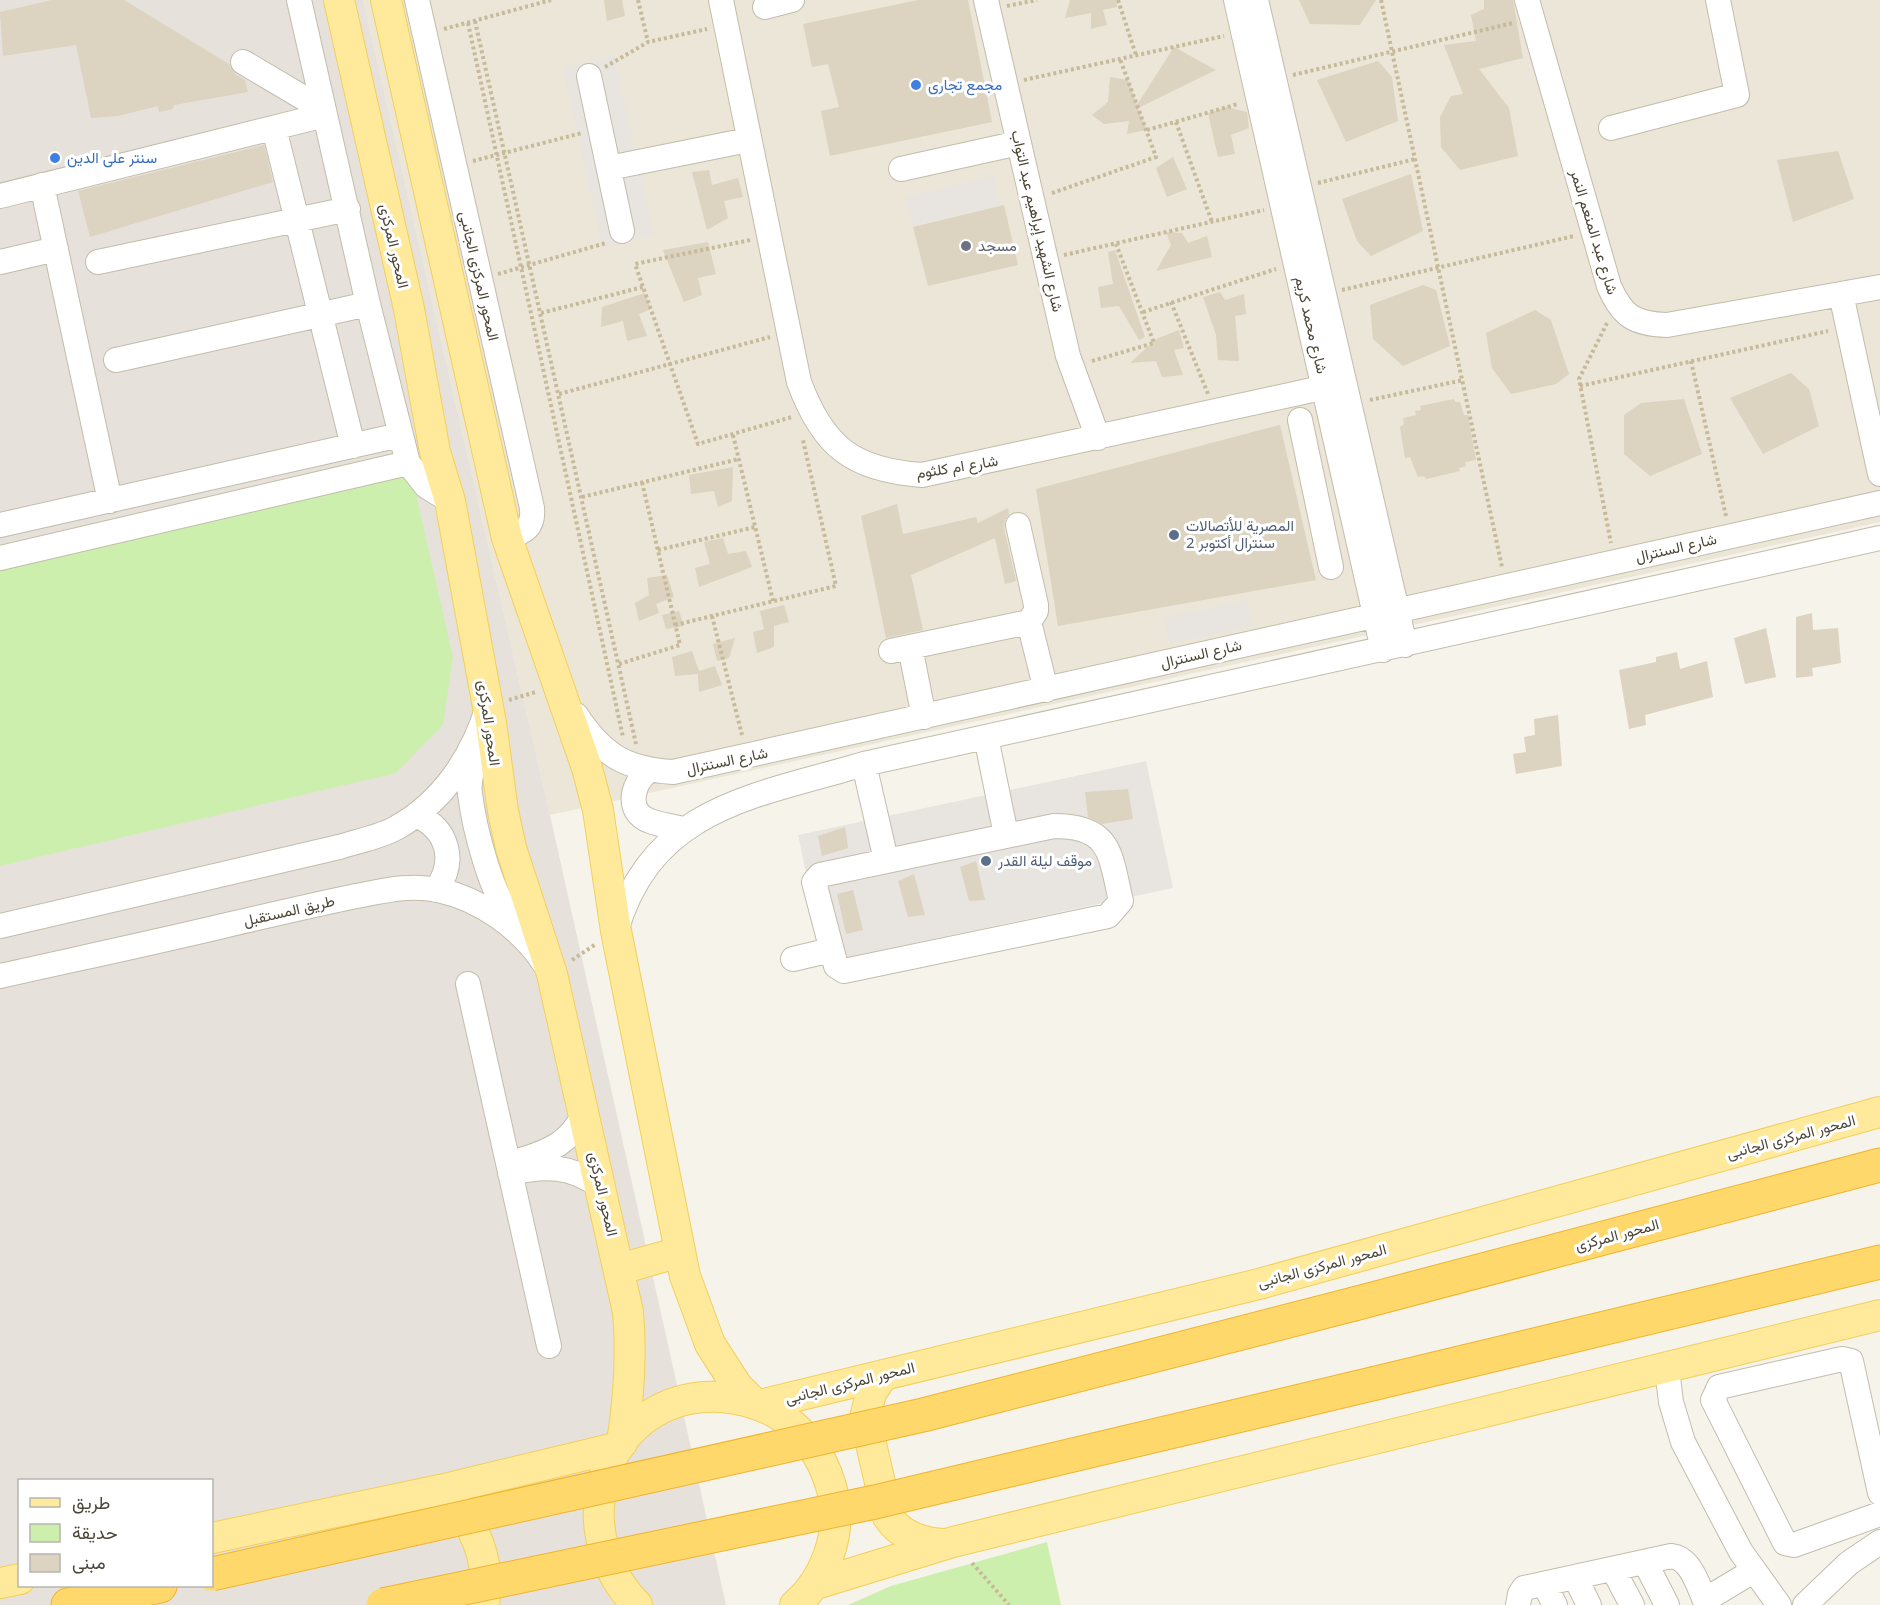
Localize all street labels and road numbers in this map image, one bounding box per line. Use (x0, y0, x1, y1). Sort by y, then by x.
street label: شارع الشهيد إبراهيم عبد التواب (1005, 128, 1069, 314)
street label: شارع عبد المنعم النمر (1564, 166, 1624, 297)
street label: المحور المركزى (375, 202, 414, 290)
street label: المحور المركزى الجانبى (454, 209, 505, 343)
street label: شارع محمد كريم (1289, 274, 1333, 376)
street label: شارع ام كلثوم (914, 450, 1000, 484)
street label: شارع السنترال (1633, 528, 1719, 568)
street label: شارع السنترال (1158, 634, 1244, 674)
street label: المحور المركزى (473, 679, 506, 767)
street label: شارع السنترال (684, 742, 770, 780)
street label: طريق المستقبل (241, 890, 337, 931)
street label: المحور المركزى الجانبى (1724, 1109, 1858, 1164)
street label: المحور المركزى (584, 1150, 623, 1238)
street label: المحور المركزى (1573, 1213, 1661, 1256)
street label: المحور المركزى الجانبى (1255, 1238, 1389, 1293)
street label: المحور المركزى الجانبى (783, 1356, 917, 1409)

